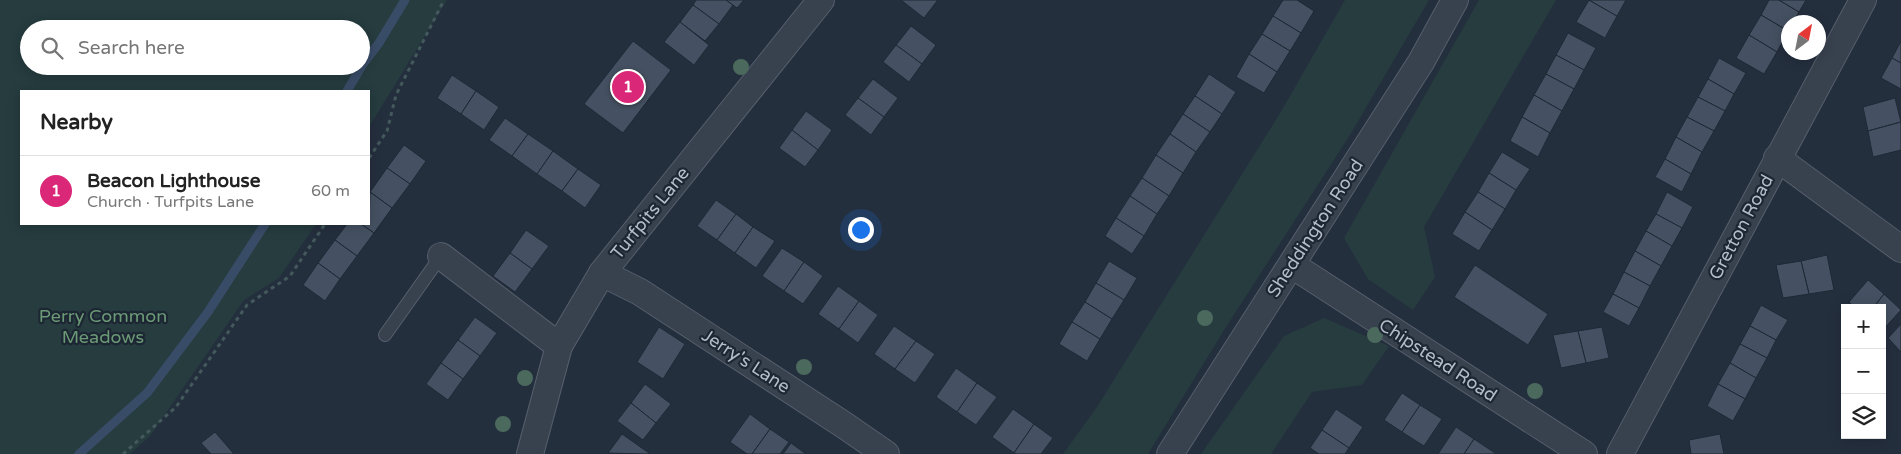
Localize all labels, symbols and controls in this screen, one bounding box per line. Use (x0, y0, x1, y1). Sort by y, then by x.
north arrow (1781, 15, 1826, 60)
search box (20, 20, 370, 75)
icon: search (38, 34, 66, 62)
text: Search here (78, 37, 185, 59)
pin: 1 (612, 68, 644, 106)
text: Nearby (40, 110, 113, 135)
street label: Sheddington Road (1262, 155, 1368, 301)
street label: Turfpits Lane (606, 162, 694, 264)
text: Beacon Lighthouse (87, 170, 260, 192)
street label: Gretton Road (1704, 171, 1778, 283)
text: 1 (51, 181, 61, 201)
text: 60 m (311, 181, 350, 201)
text: Church · Turfpits Lane (87, 192, 254, 212)
your location (848, 217, 874, 243)
map controls (1841, 304, 1886, 439)
button: + (1841, 304, 1886, 349)
park label: Perry Common Meadows (39, 305, 167, 348)
street label: Chipstead Road (1375, 314, 1501, 406)
street label: Jerry's Lane (698, 324, 794, 398)
button: − (1841, 349, 1886, 394)
button: layers (1841, 394, 1886, 439)

